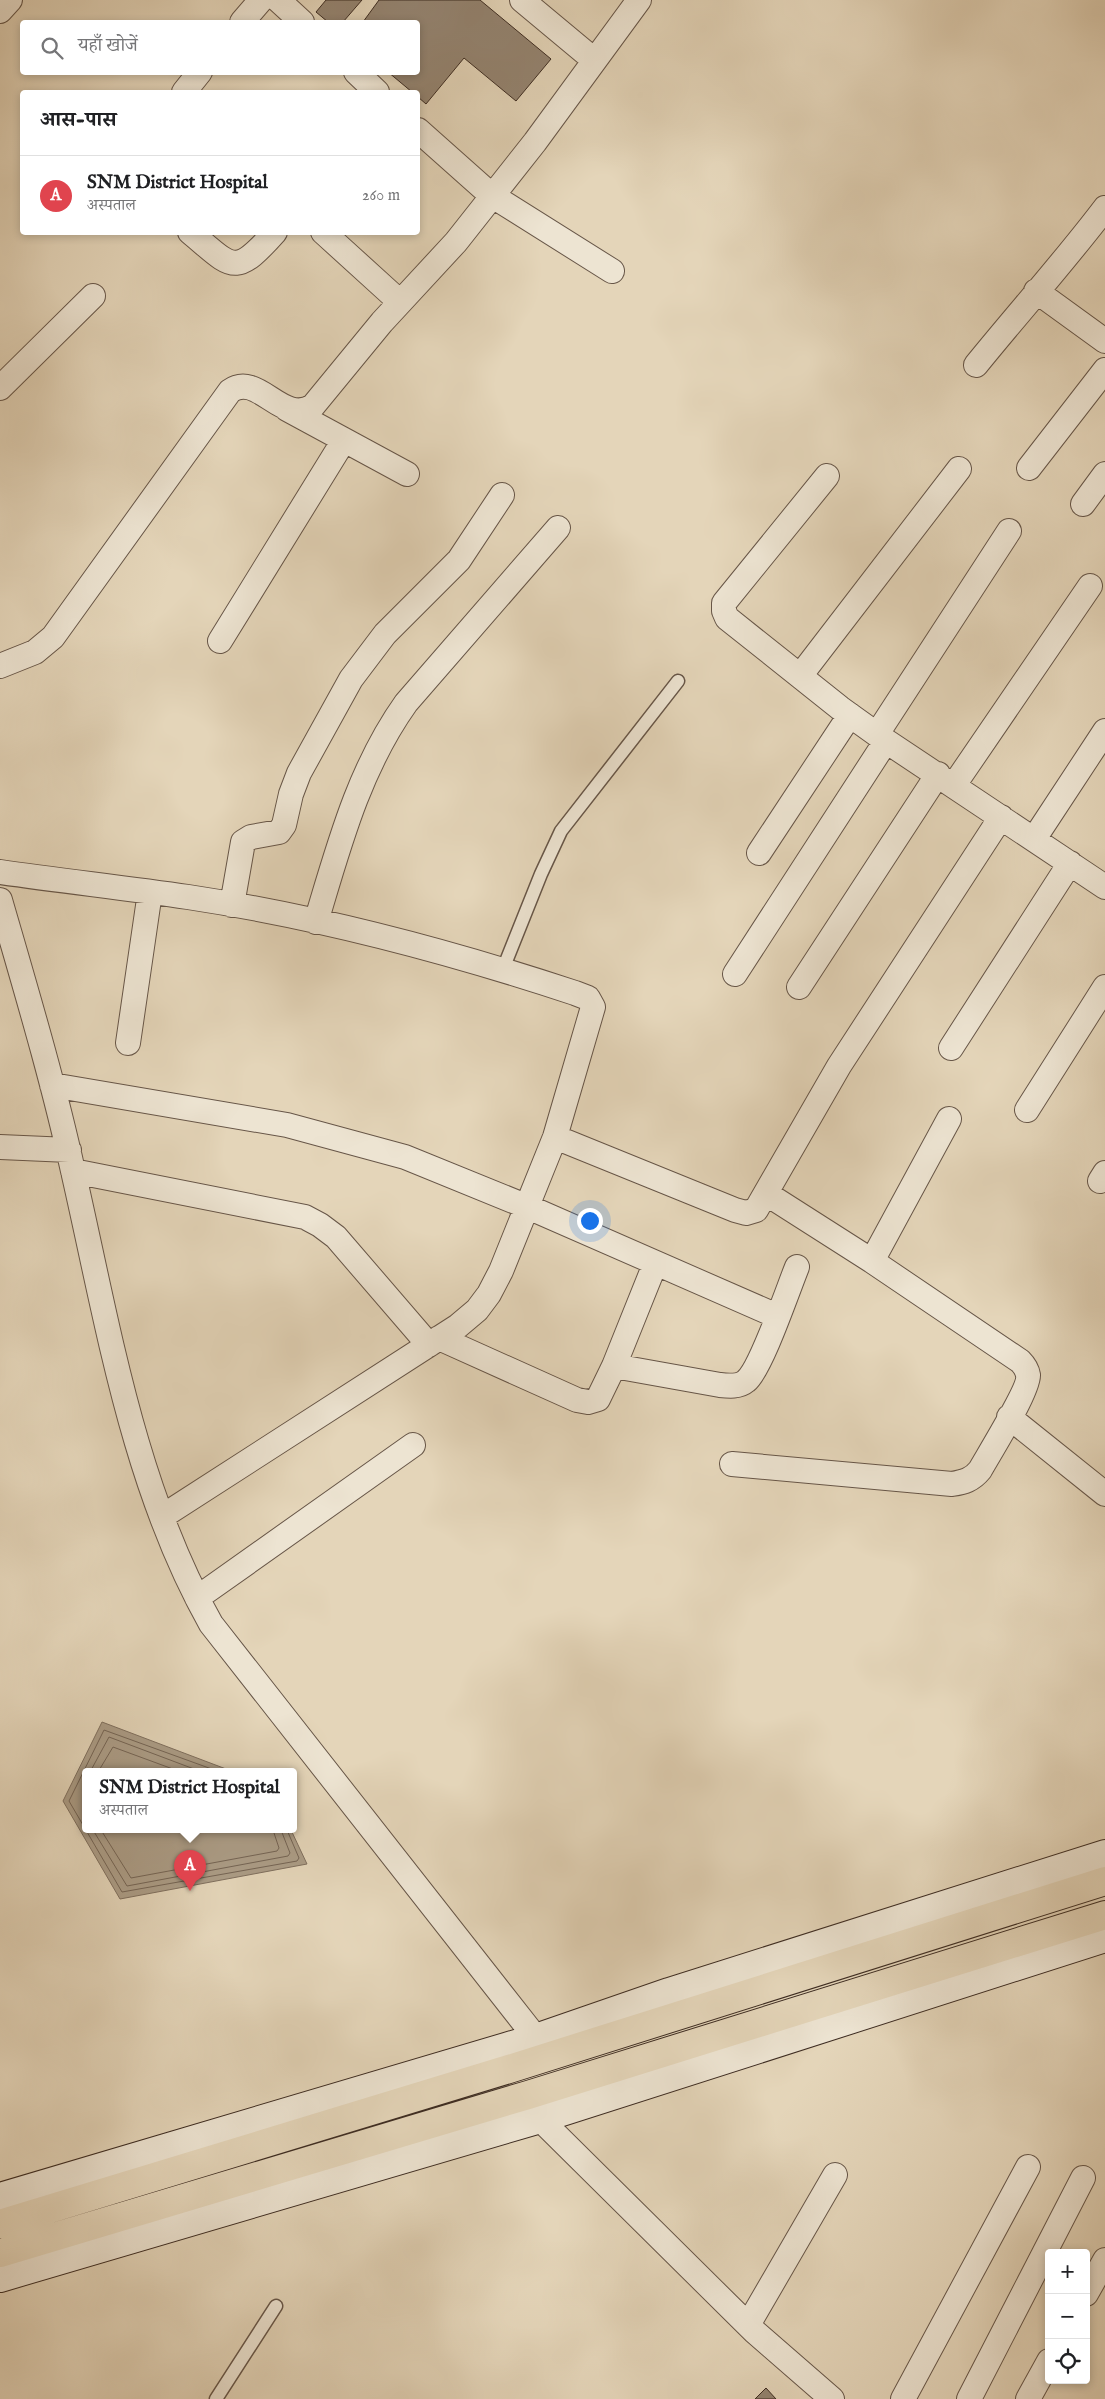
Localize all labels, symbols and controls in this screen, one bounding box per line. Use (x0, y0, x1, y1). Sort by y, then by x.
search box (20, 20, 420, 75)
icon: search (38, 34, 66, 62)
text: यहाँ खोजें (78, 34, 138, 58)
text: आस-पास (40, 107, 117, 134)
text: SNM District Hospital (87, 171, 268, 195)
text: A (51, 186, 61, 206)
text: 260 m (362, 186, 400, 206)
text: अस्पताल (87, 196, 136, 216)
your location (577, 1208, 603, 1234)
popup (82, 1768, 297, 1833)
text: SNM District Hospital (99, 1776, 280, 1800)
text: अस्पताल (99, 1801, 148, 1821)
pin: A (174, 1850, 206, 1891)
map controls (1045, 2249, 1090, 2384)
button: + (1045, 2249, 1090, 2294)
button: − (1045, 2294, 1090, 2339)
button: locate (1045, 2339, 1090, 2384)

